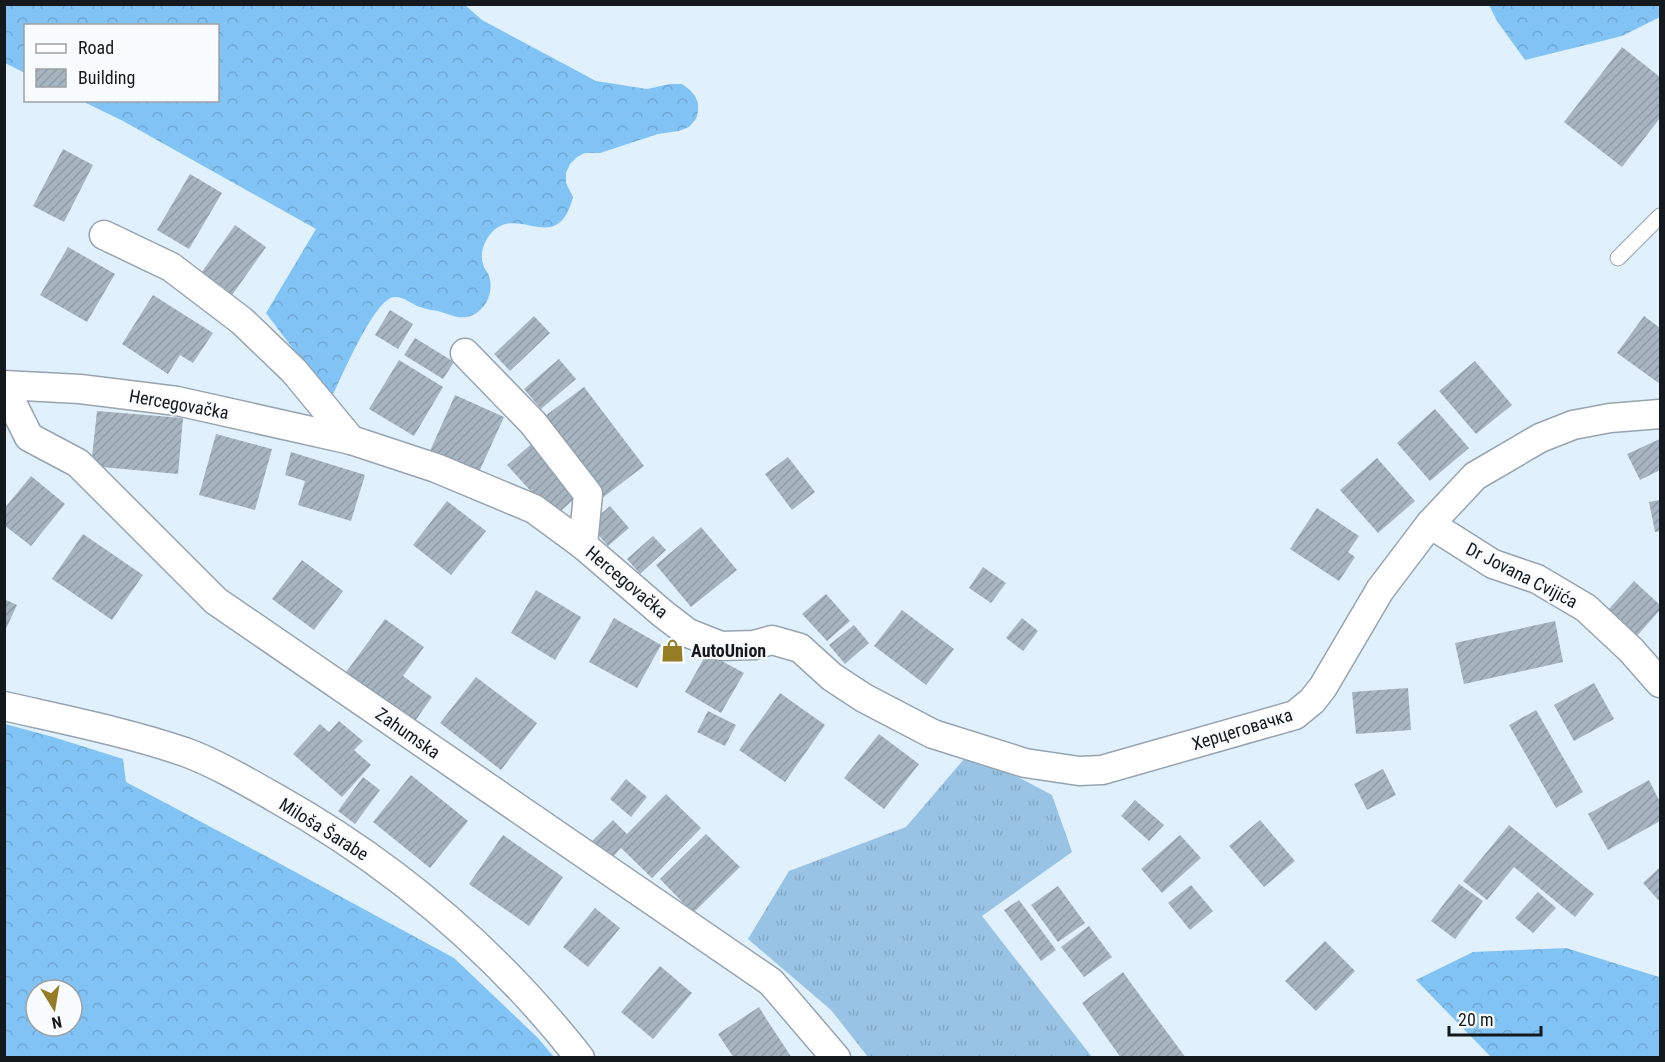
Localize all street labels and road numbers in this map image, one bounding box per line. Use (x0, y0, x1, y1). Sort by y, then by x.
street label: Hercegovačka (128, 385, 230, 423)
street label: Dr Jovana Cvijića (1463, 538, 1581, 612)
street label: Hercegovačka (582, 542, 672, 622)
street label: Zahumska (372, 703, 444, 763)
street label: Херцеговачка (1189, 704, 1295, 754)
street label: Miloša Šarabe (276, 793, 372, 865)

